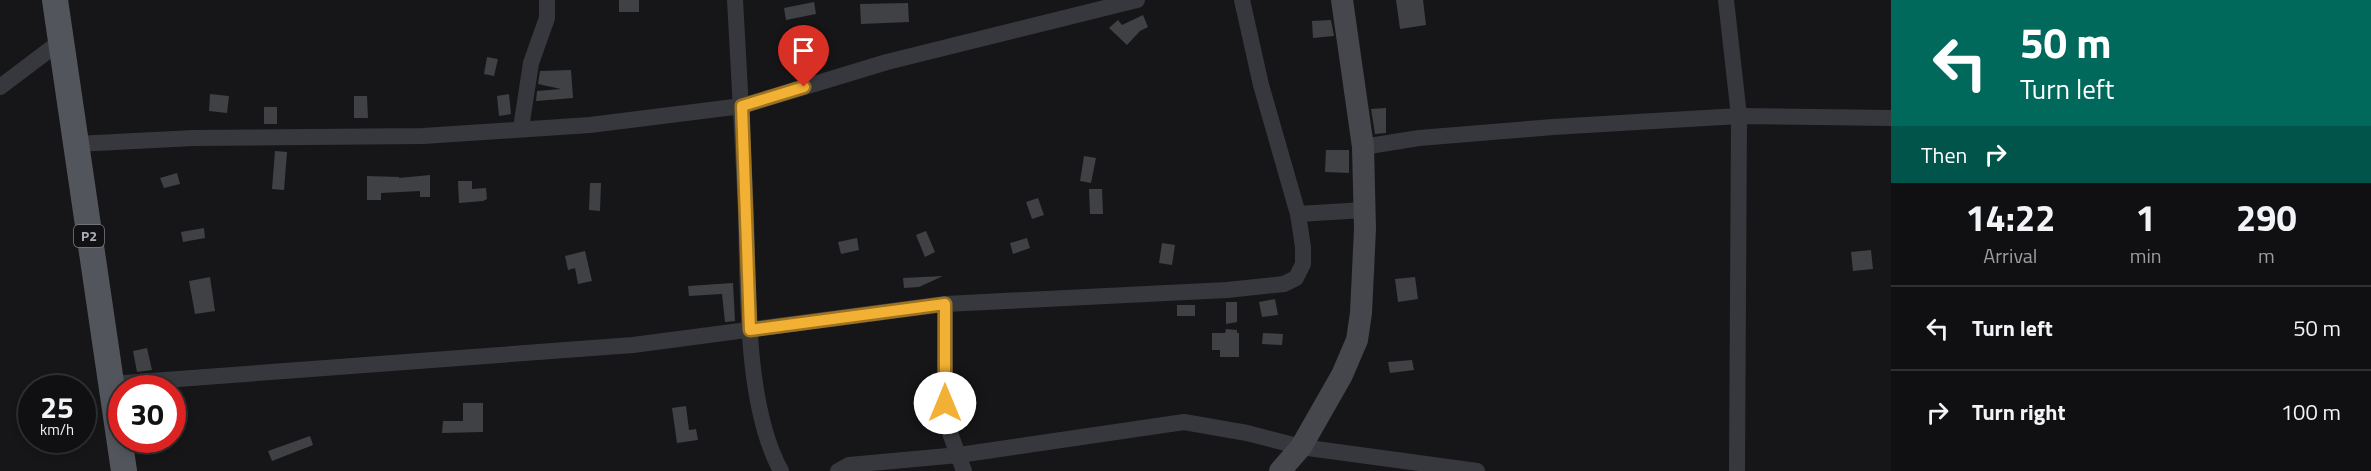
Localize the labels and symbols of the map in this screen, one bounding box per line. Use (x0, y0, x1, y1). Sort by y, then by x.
pin (778, 25, 829, 87)
road number: P2 (74, 225, 104, 247)
position arrow (913, 371, 977, 435)
speed limit sign: 30 (108, 375, 186, 453)

